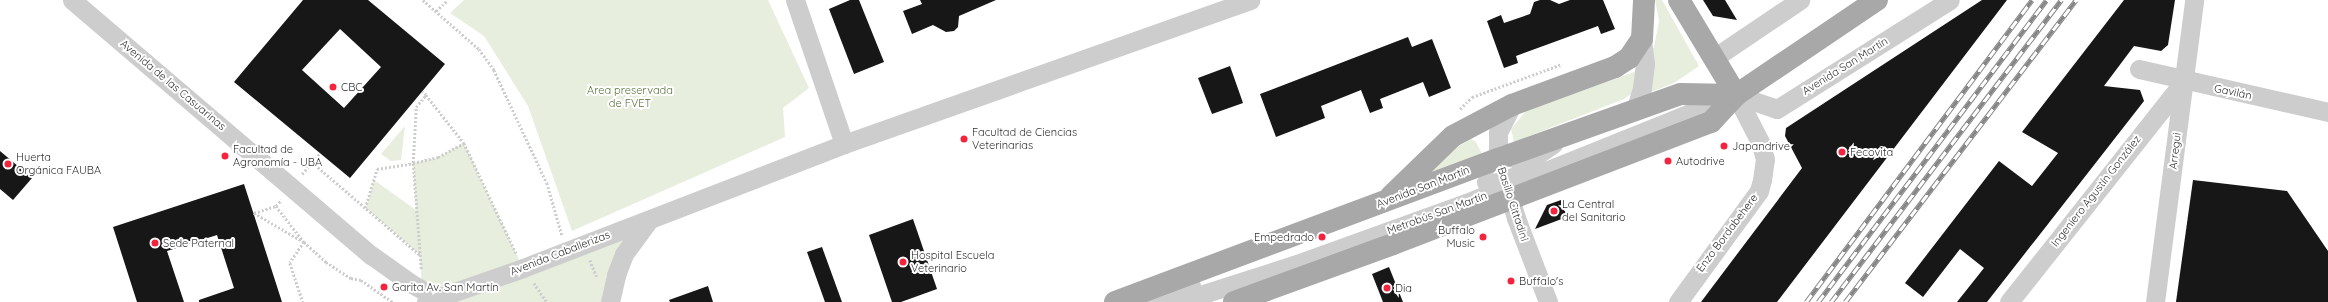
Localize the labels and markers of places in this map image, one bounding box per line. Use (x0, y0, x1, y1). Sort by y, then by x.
place label: CBC (341, 80, 363, 94)
marker: CBC (328, 82, 338, 92)
place label: Facultad de Ciencias Veterinarias (972, 126, 1077, 152)
marker: Facultad de Ciencias Veterinarias (959, 134, 969, 144)
place label: Japandrive (1732, 139, 1790, 153)
marker: Japandrive (1719, 141, 1729, 151)
place label: Facultad de Agronomía - UBA (233, 143, 322, 169)
place label: Fecovita (1850, 145, 1893, 159)
marker: Fecovita (1837, 147, 1847, 157)
place label: Huerta Orgánica FAUBA (16, 151, 101, 177)
marker: Facultad de Agronomía - UBA (220, 151, 230, 161)
place label: Autodrive (1676, 154, 1725, 168)
marker: Autodrive (1663, 156, 1673, 166)
marker: Huerta Orgánica FAUBA (3, 159, 13, 169)
place label: La Central del Sanitario (1562, 198, 1626, 224)
marker: La Central del Sanitario (1549, 206, 1559, 216)
place label: Buffalo Music (1438, 224, 1475, 250)
place label: Empedrado (1254, 230, 1314, 244)
marker: Empedrado (1317, 232, 1327, 242)
marker: Buffalo Music (1478, 232, 1488, 242)
place label: Sede Paternal (163, 236, 234, 250)
marker: Sede Paternal (150, 238, 160, 248)
place label: Hospital Escuela Veterinario (911, 249, 994, 275)
marker: Hospital Escuela Veterinario (898, 257, 908, 267)
place label: Buffalo's (1519, 274, 1563, 288)
marker: Buffalo's (1506, 276, 1516, 286)
place label: Garita Av. San Martín (392, 280, 499, 294)
place label: Dia (1395, 281, 1412, 295)
marker: Garita Av. San Martín (379, 282, 389, 292)
marker: Dia (1382, 283, 1392, 293)

